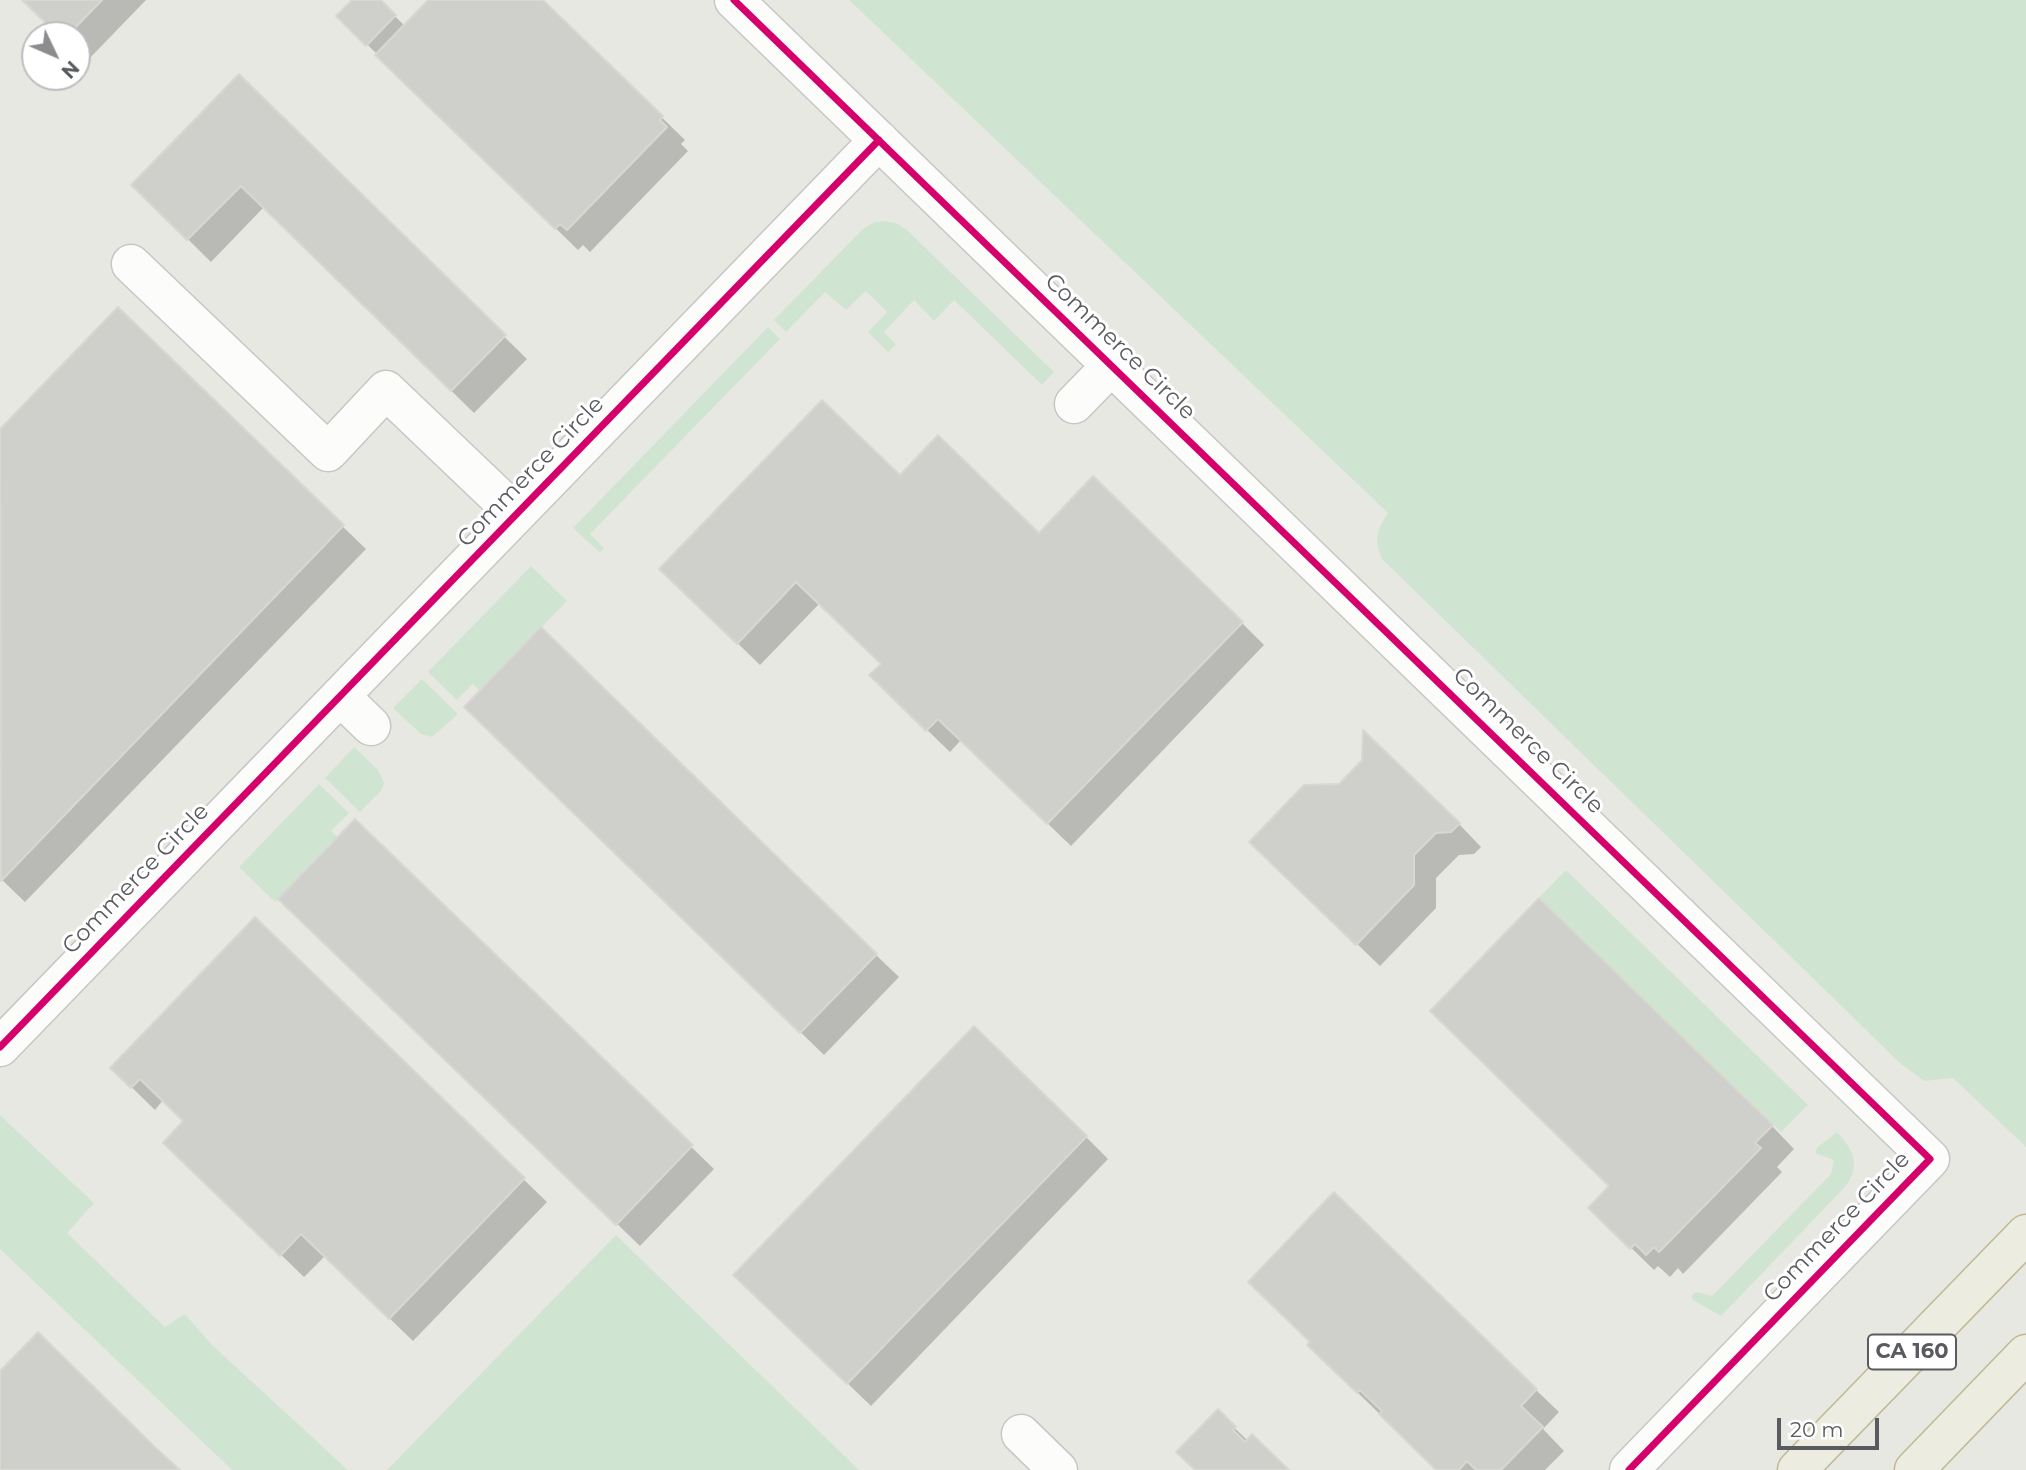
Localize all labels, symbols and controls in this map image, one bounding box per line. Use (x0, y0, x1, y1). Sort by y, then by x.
north arrow (21, 21, 91, 91)
text: N (56, 56, 84, 83)
street label: Commerce Circle (1039, 268, 1201, 426)
street label: Commerce Circle (452, 391, 610, 553)
street label: Commerce Circle (1447, 662, 1609, 820)
street label: Commerce Circle (57, 798, 215, 960)
street label: Commerce Circle (1758, 1146, 1916, 1308)
road number: CA 160 (1868, 1334, 1956, 1370)
scale bar (1781, 1404, 1882, 1448)
text: 20 m (1790, 1417, 1844, 1442)

